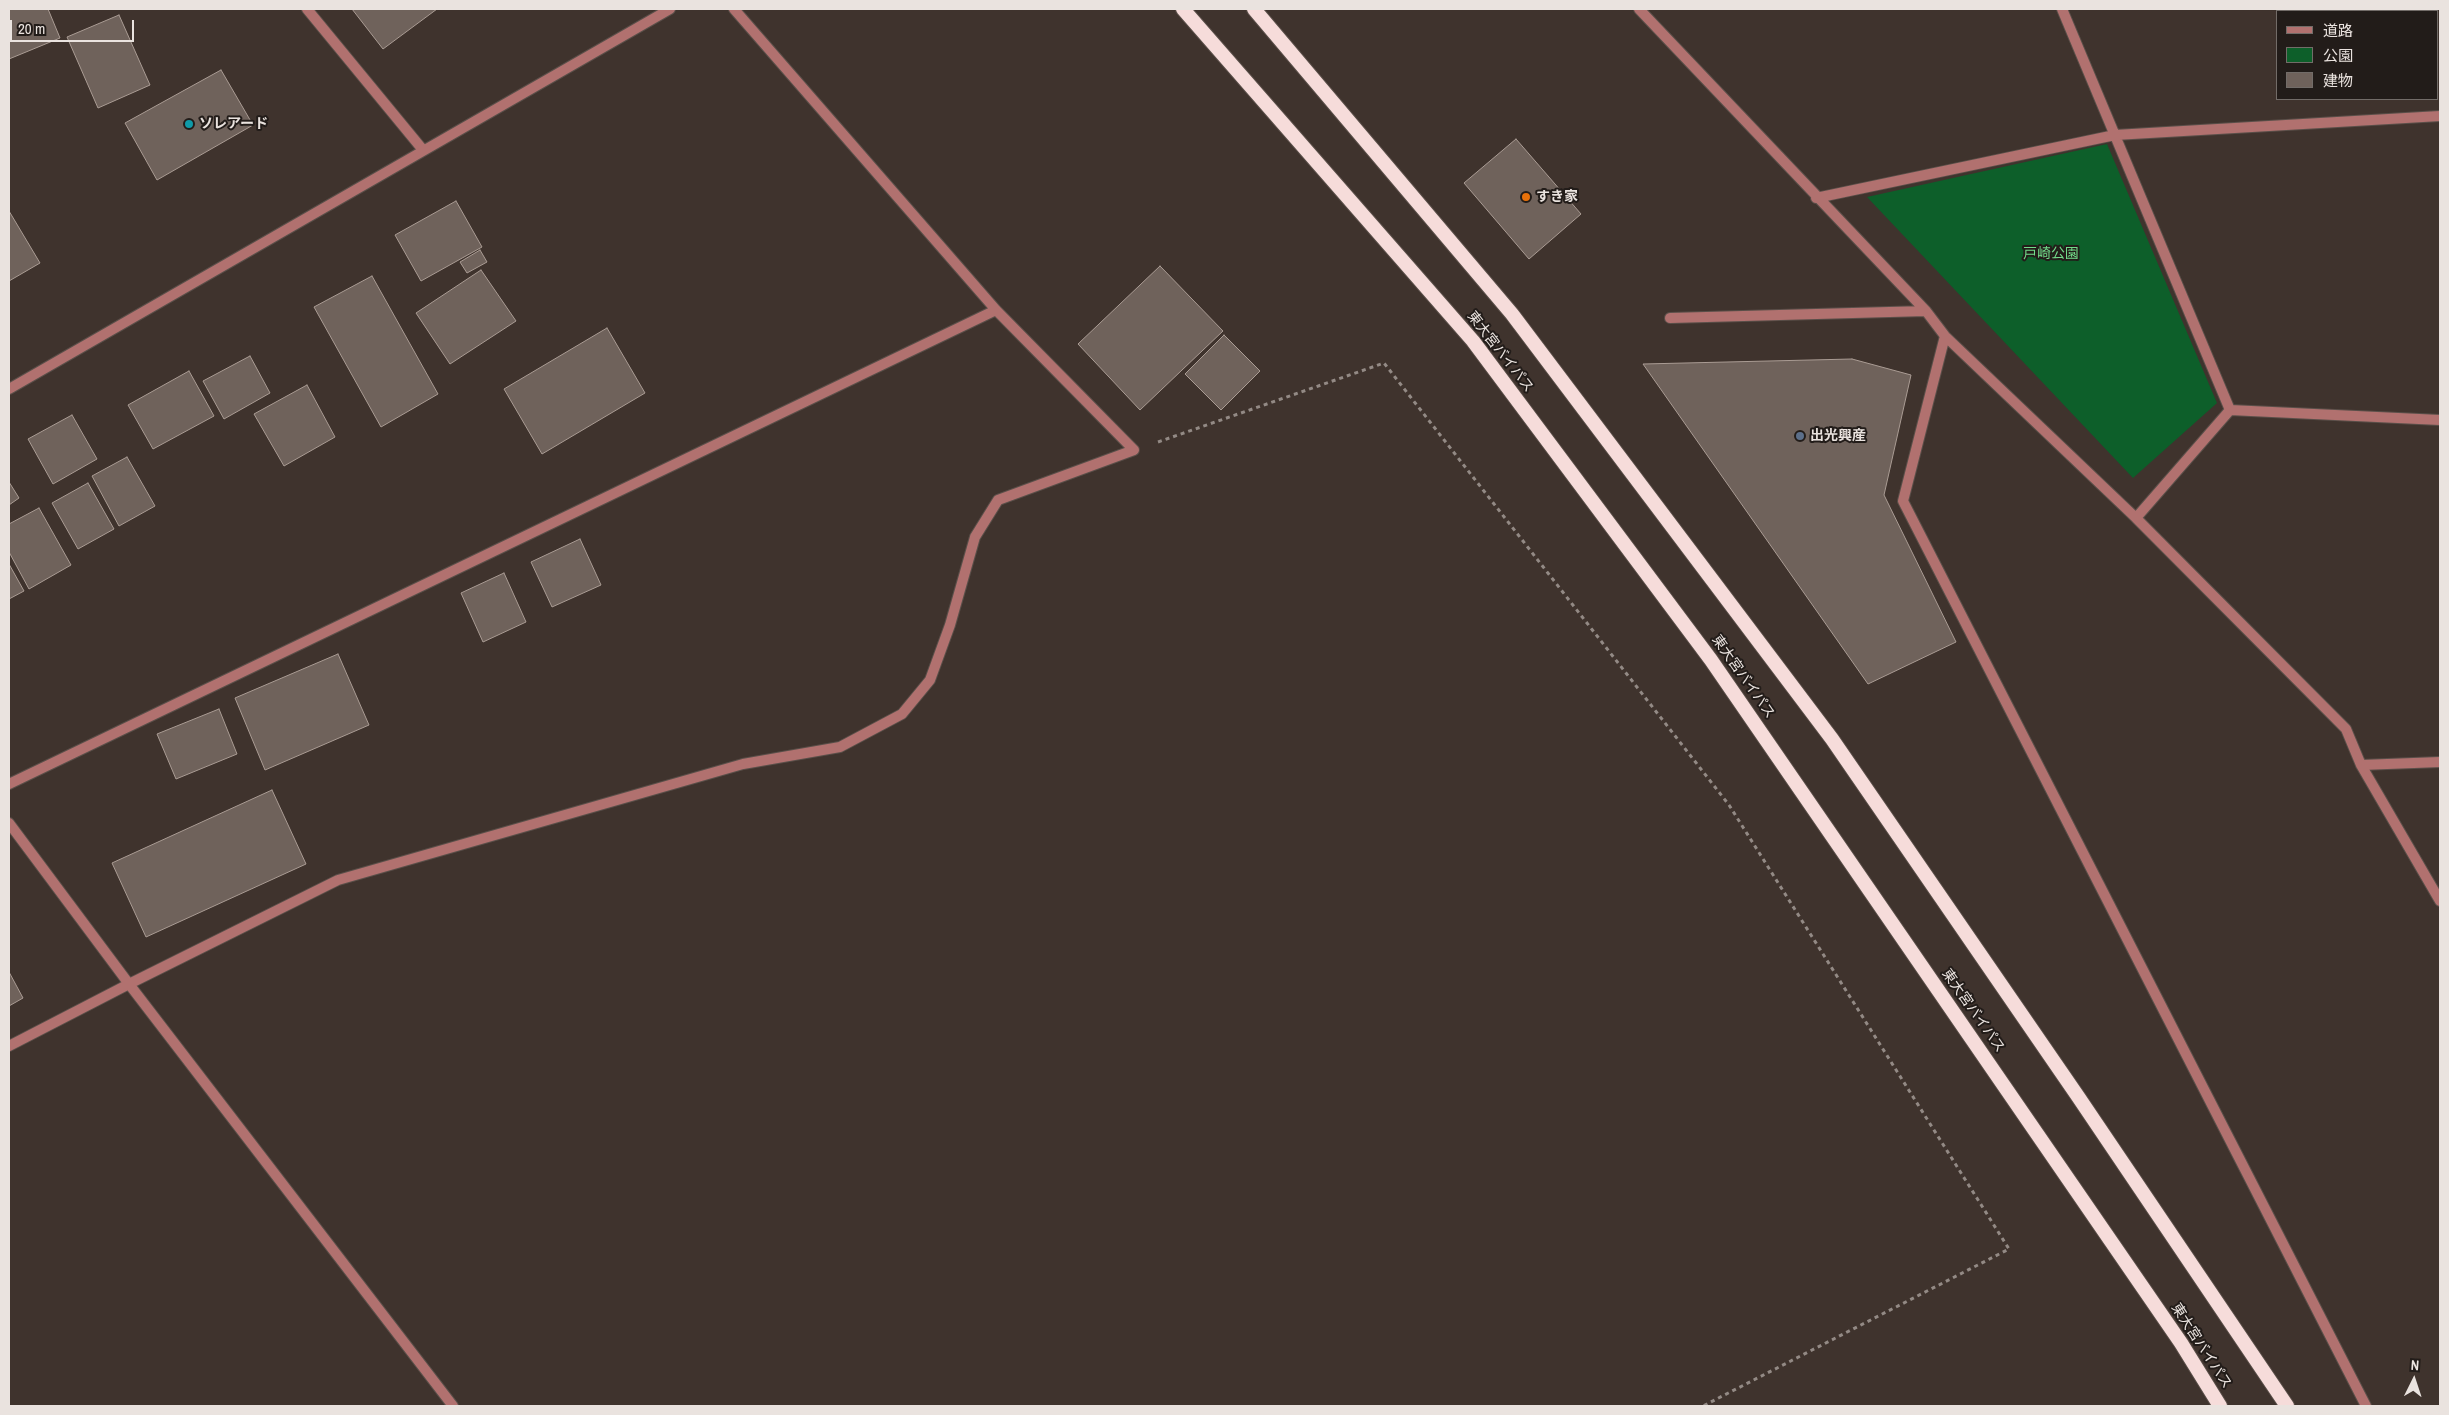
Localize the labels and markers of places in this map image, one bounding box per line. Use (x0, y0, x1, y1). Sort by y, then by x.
place label: ソレアード (199, 116, 268, 132)
marker: ソレアード (183, 118, 195, 130)
place label: すき家 (1536, 189, 1578, 205)
marker: すき家 (1520, 191, 1532, 203)
place label: 出光興産 (1810, 428, 1866, 444)
marker: 出光興産 (1794, 430, 1806, 442)

